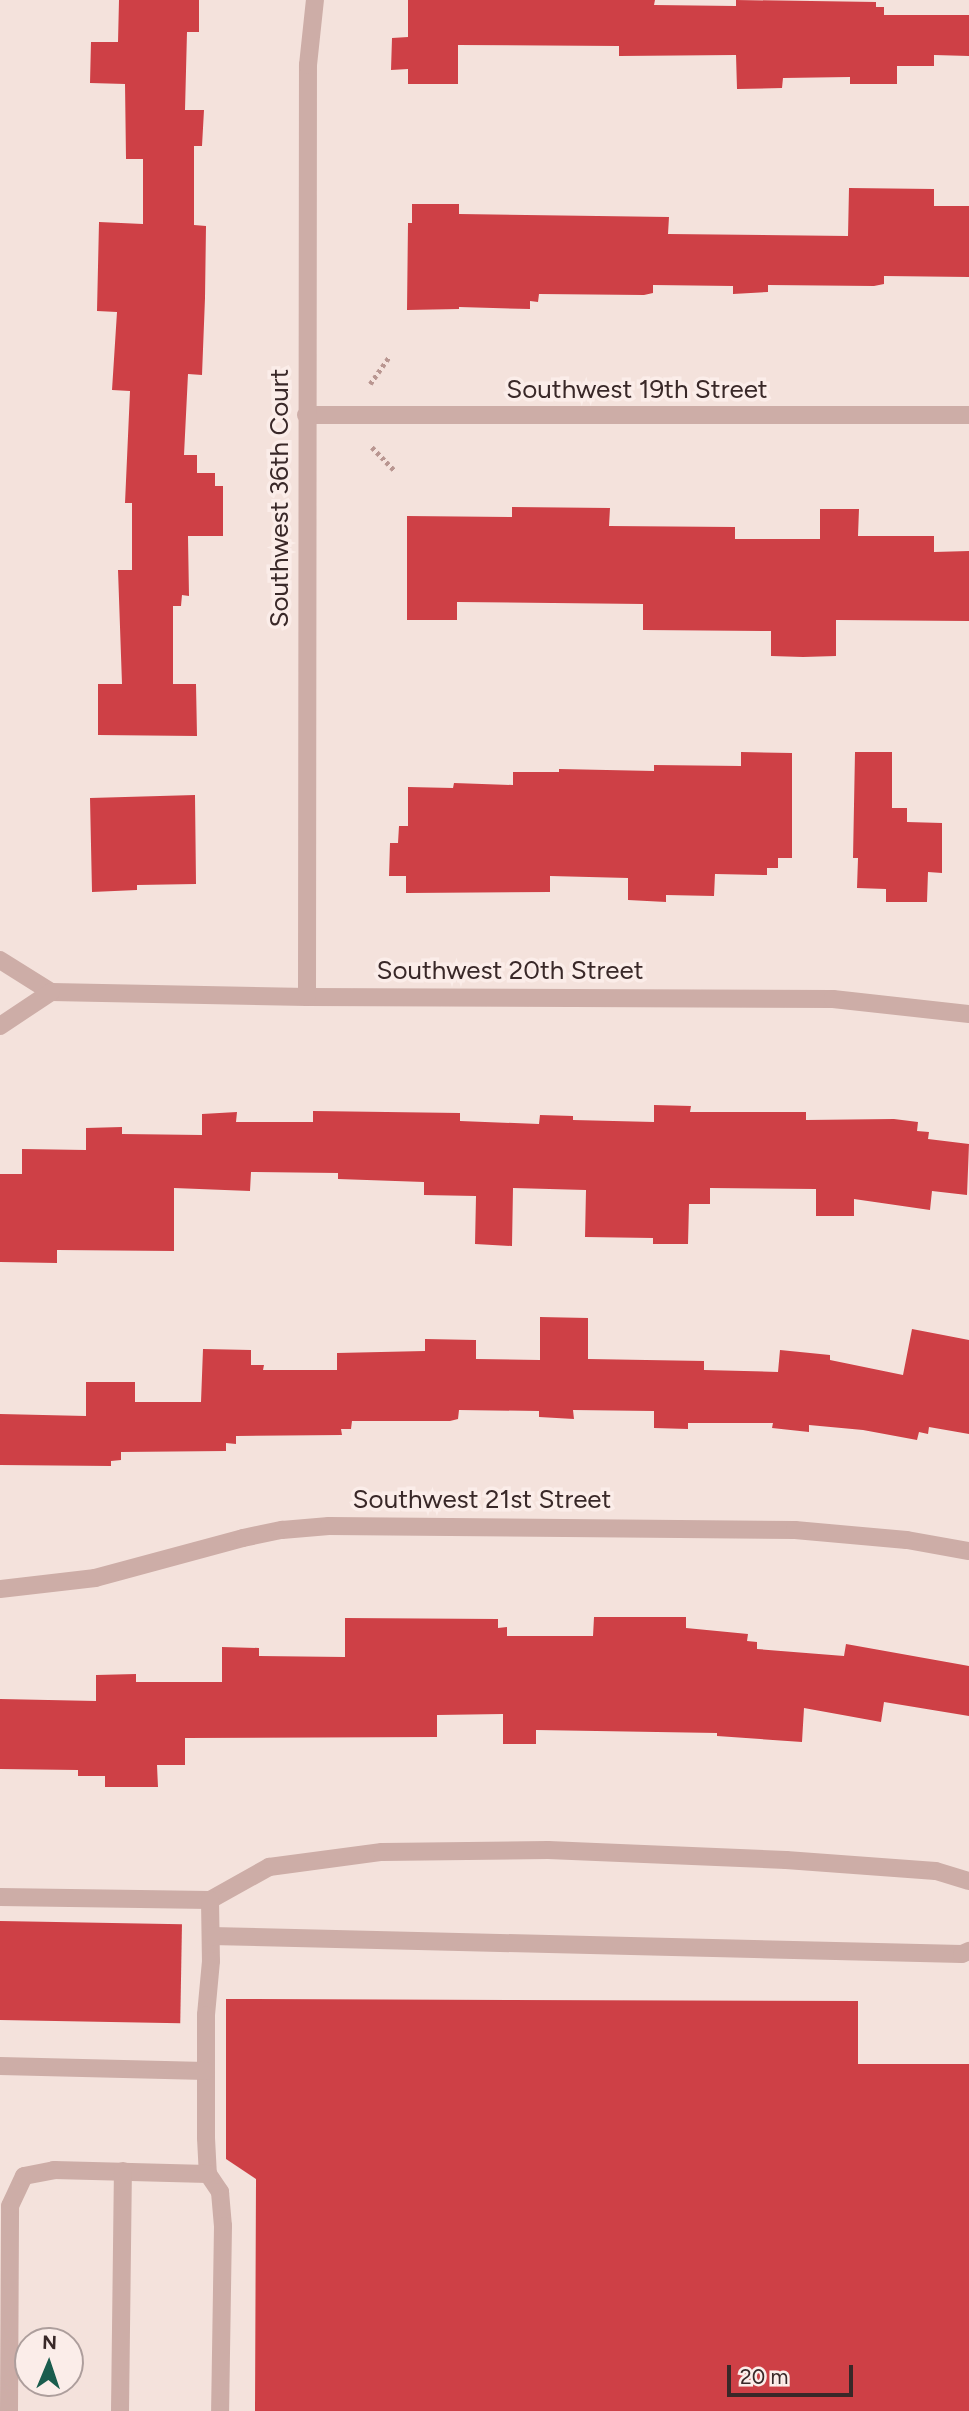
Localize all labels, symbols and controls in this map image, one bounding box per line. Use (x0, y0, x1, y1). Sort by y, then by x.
street label: Southwest 36th Court (264, 369, 296, 627)
street label: Southwest 19th Street (506, 374, 768, 406)
street label: Southwest 20th Street (376, 955, 644, 987)
street label: Southwest 21st Street (353, 1484, 611, 1516)
north arrow (14, 2327, 84, 2397)
text: N (42, 2331, 57, 2354)
scale bar (731, 2352, 857, 2396)
text: 20 m (740, 2364, 788, 2389)

